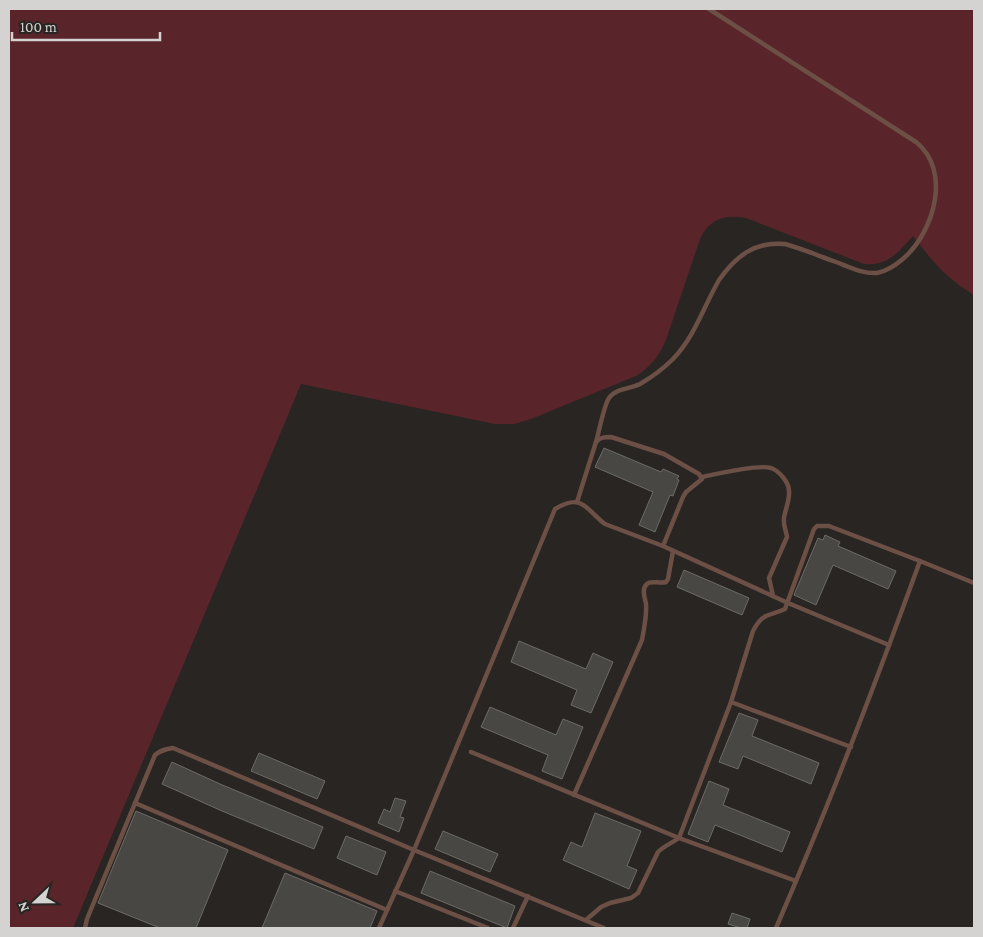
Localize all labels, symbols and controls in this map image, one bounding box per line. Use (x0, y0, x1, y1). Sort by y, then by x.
scale bar (12, 10, 160, 42)
text: 100 m (20, 19, 57, 35)
north arrow (10, 877, 60, 927)
text: N (14, 899, 32, 914)

